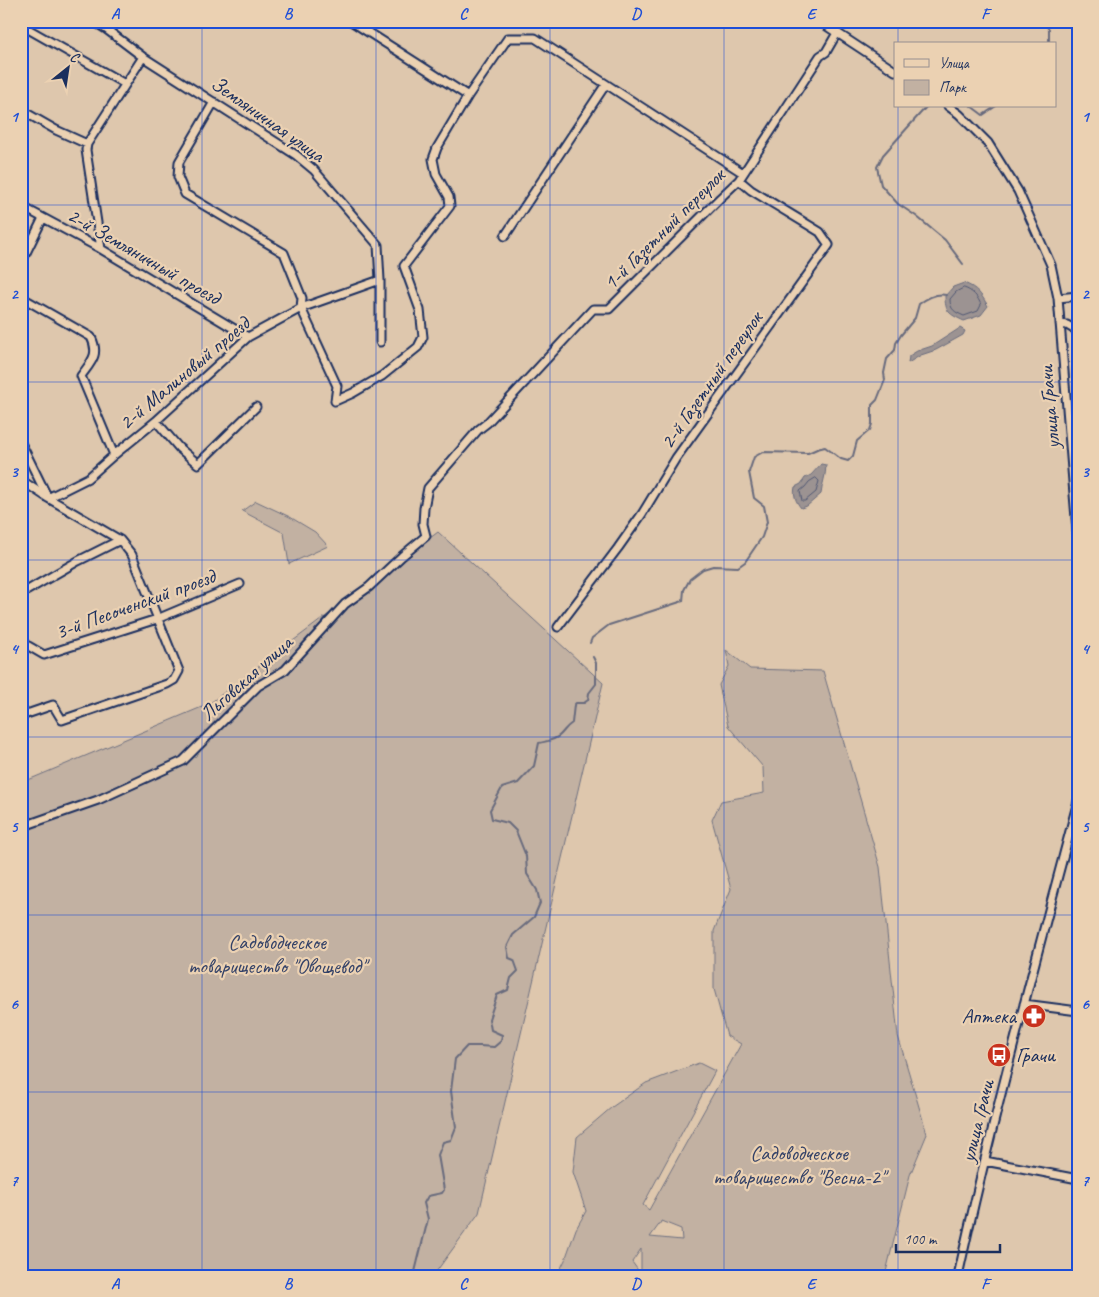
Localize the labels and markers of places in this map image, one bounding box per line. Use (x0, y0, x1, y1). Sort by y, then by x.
place label: Аптека (962, 1003, 1018, 1029)
pharmacy icon: Аптека (1021, 1003, 1047, 1029)
bus stop icon: Грачи (986, 1042, 1012, 1068)
place label: Грачи (1016, 1042, 1057, 1068)

